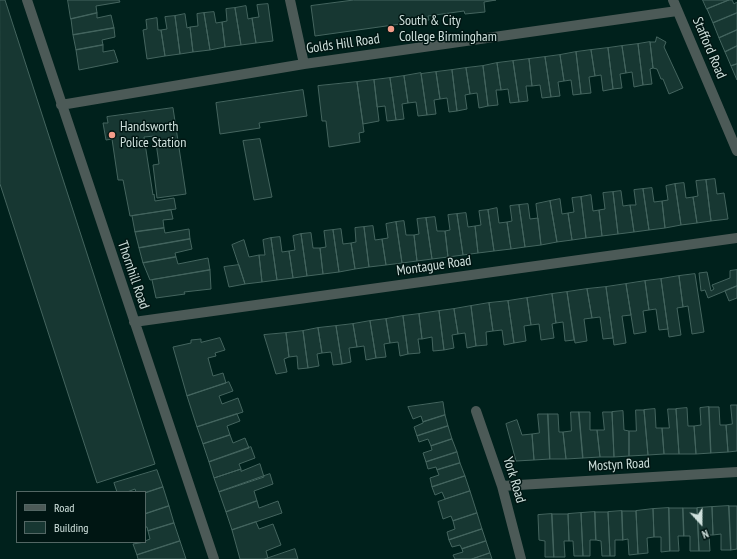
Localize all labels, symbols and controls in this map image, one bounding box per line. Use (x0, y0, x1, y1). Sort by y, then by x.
place label: South & City College Birmingham (399, 13, 497, 46)
street label: Stafford Road (689, 15, 729, 81)
marker: South & City College Birmingham (386, 24, 396, 34)
street label: Golds Hill Road (305, 31, 381, 57)
place label: Handsworth Police Station (120, 119, 186, 152)
marker: Handsworth Police Station (107, 130, 117, 140)
street label: Thornhill Road (113, 239, 153, 311)
street label: Montague Road (396, 252, 472, 280)
street label: York Road (499, 455, 529, 505)
street label: Mostyn Road (588, 455, 650, 475)
legend (16, 491, 146, 543)
text: Road (54, 500, 74, 515)
north arrow (681, 503, 721, 543)
text: Building (54, 520, 89, 535)
text: N (700, 527, 711, 542)

